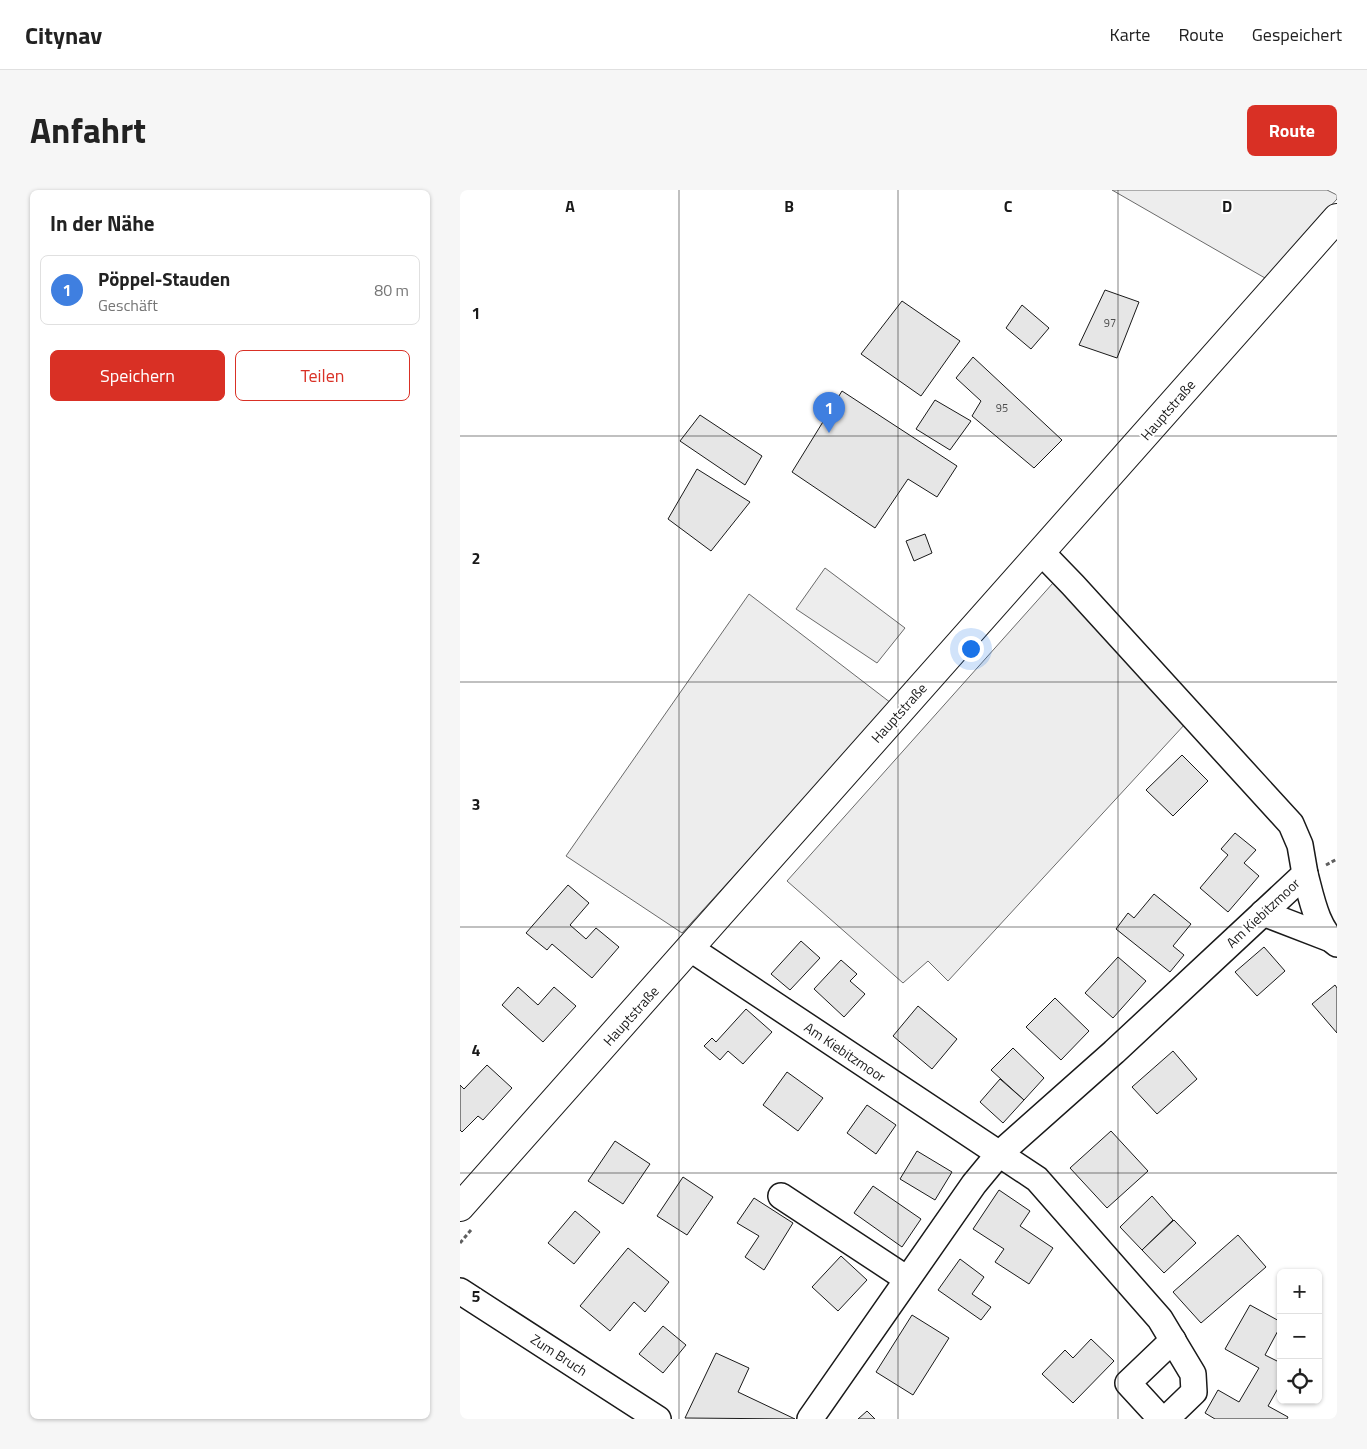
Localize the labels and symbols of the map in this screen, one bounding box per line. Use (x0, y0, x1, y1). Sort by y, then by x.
text: A (565, 194, 575, 218)
text: B (784, 194, 794, 218)
text: C (1004, 194, 1013, 218)
text: D (1222, 194, 1232, 218)
text: 1 (472, 301, 480, 325)
house number: 97 (1104, 315, 1116, 331)
street label: Hauptstraße (1135, 375, 1200, 445)
pin: 1 (813, 392, 845, 433)
house number: 95 (996, 400, 1008, 416)
text: 2 (472, 546, 480, 570)
your location (958, 636, 984, 662)
street label: Hauptstraße (866, 678, 931, 747)
text: 3 (472, 792, 480, 816)
street label: Am Kiebitzmoor (1221, 873, 1304, 952)
street label: Hauptstraße (598, 981, 663, 1050)
street label: Am Kiebitzmoor (800, 1017, 890, 1087)
text: 4 (472, 1038, 481, 1062)
text: 5 (472, 1284, 481, 1308)
street label: Zum Bruch (527, 1328, 592, 1381)

